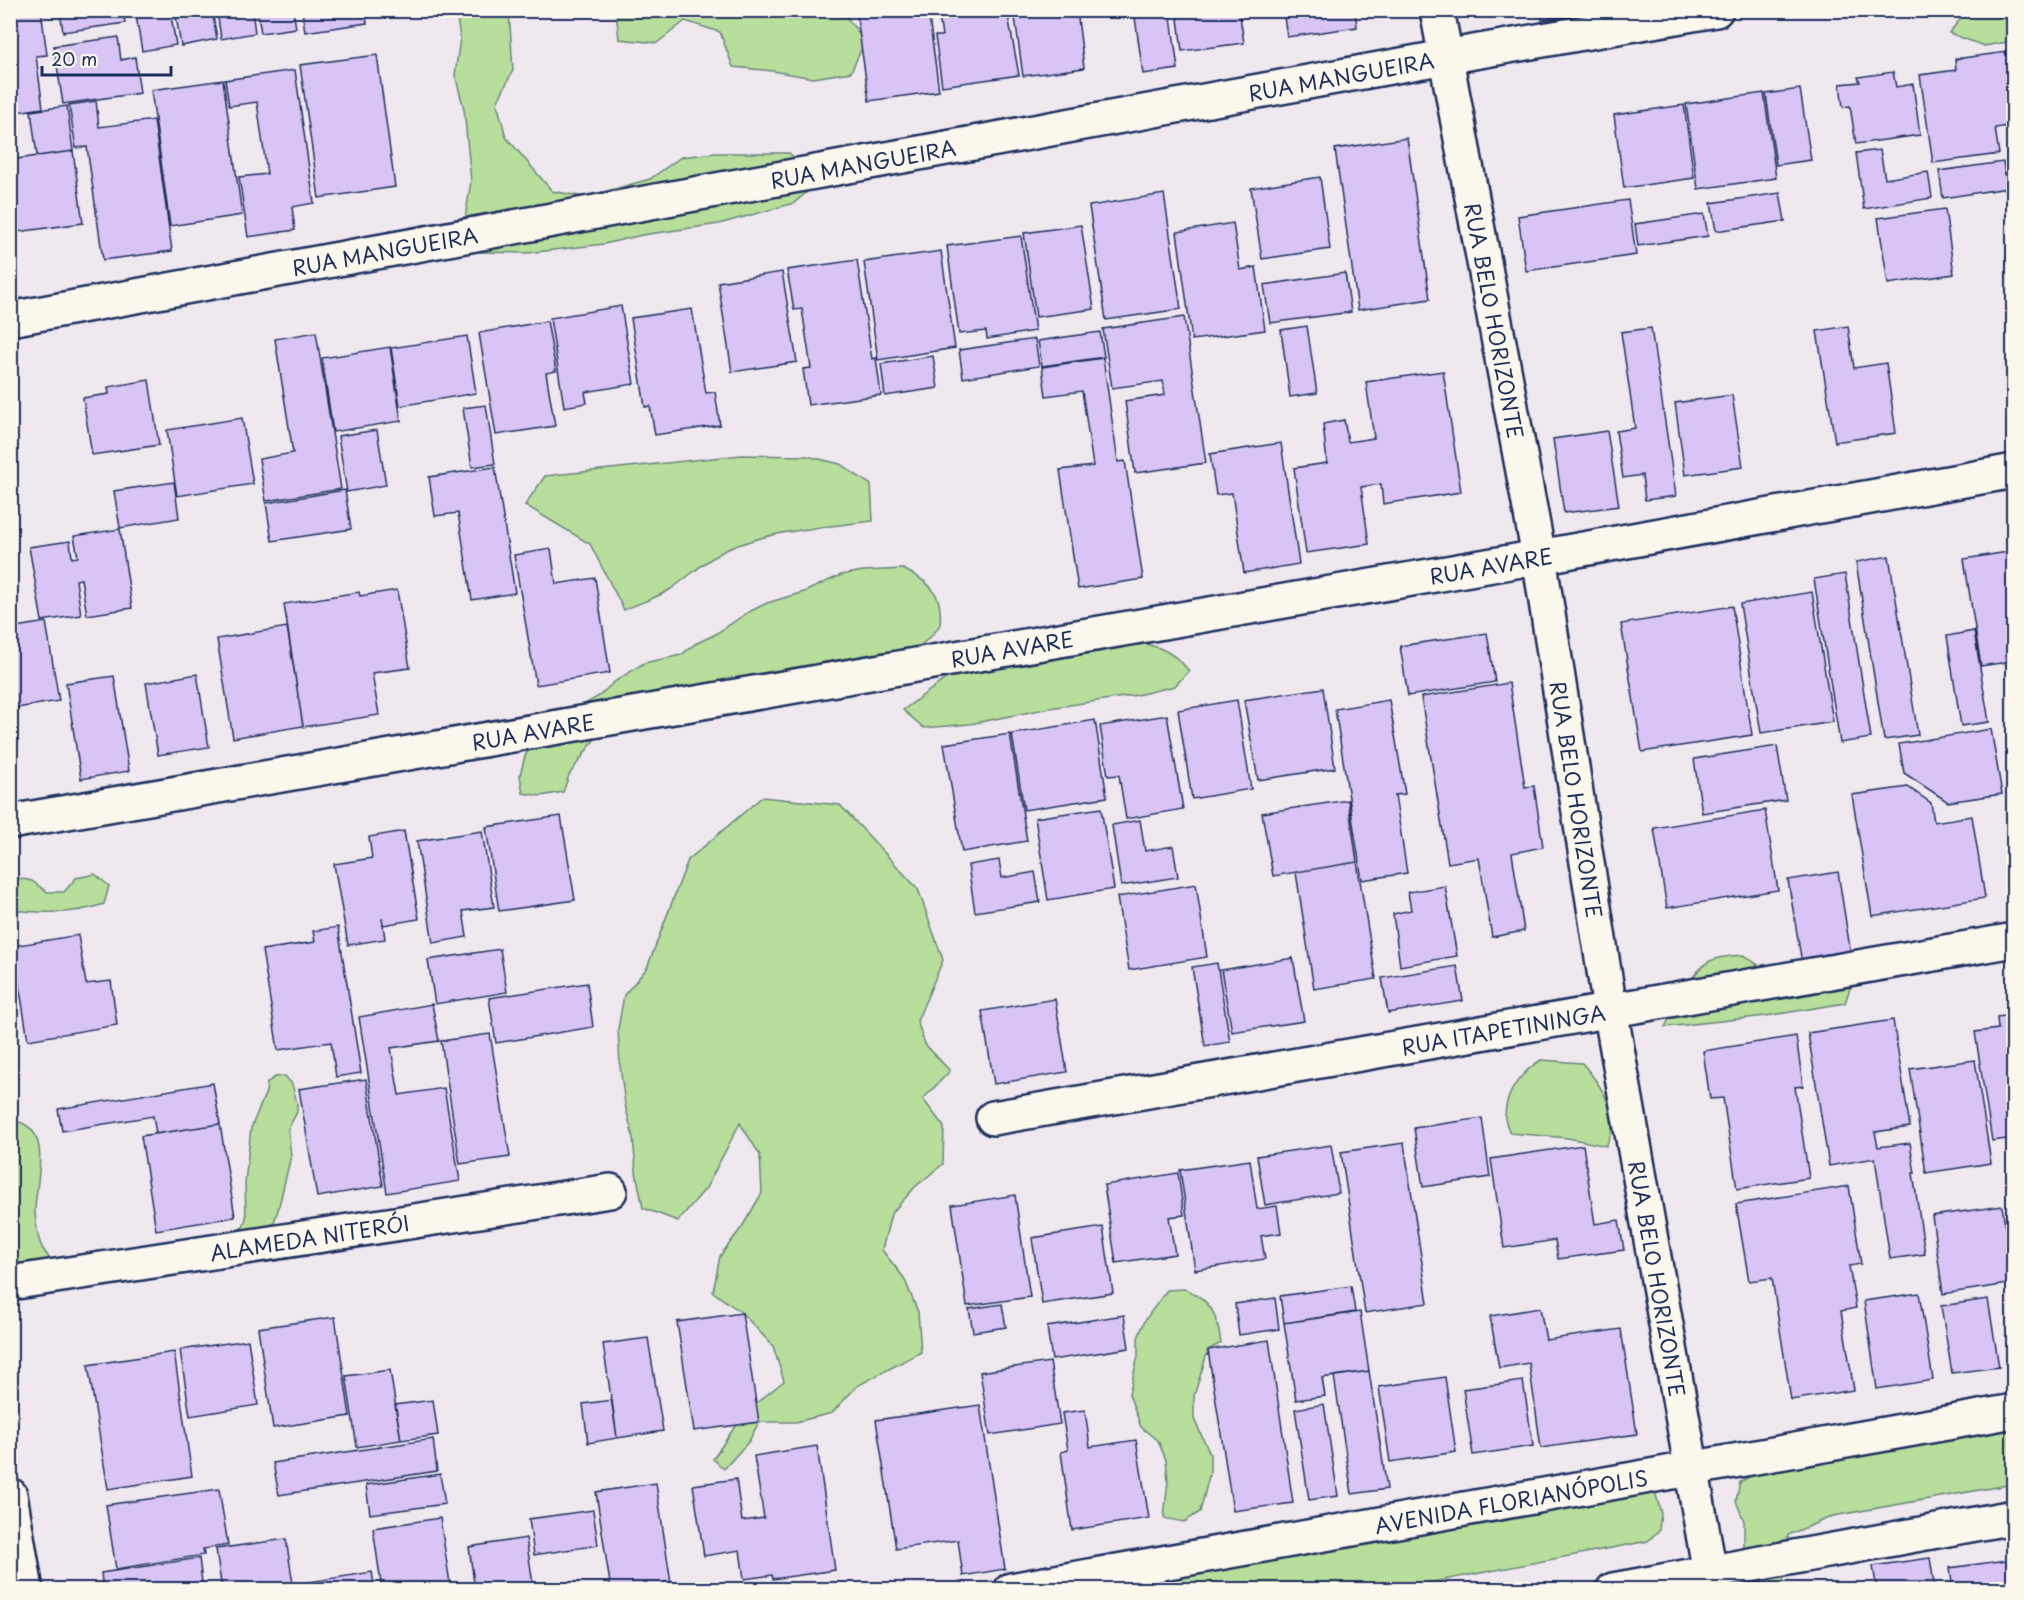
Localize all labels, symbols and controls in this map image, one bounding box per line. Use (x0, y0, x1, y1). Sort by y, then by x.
scale bar (42, 39, 171, 77)
street label: RUA MANGUEIRA (1246, 43, 1436, 109)
text: 20 m (51, 45, 97, 72)
street label: RUA MANGUEIRA (767, 131, 958, 196)
street label: RUA BELO HORIZONTE (1457, 200, 1533, 441)
street label: RUA MANGUEIRA (289, 218, 480, 283)
street label: RUA AVARE (1427, 539, 1555, 592)
street label: RUA AVARE (948, 622, 1076, 675)
street label: RUA BELO HORIZONTE (1543, 679, 1612, 921)
street label: RUA AVARE (469, 705, 597, 758)
street label: RUA ITAPETININGA (1399, 996, 1608, 1063)
street label: RUA BELO HORIZONTE (1621, 1158, 1695, 1400)
street label: ALAMEDA NITERÓI (208, 1206, 411, 1268)
street label: AVENIDA FLORIANÓPOLIS (1372, 1461, 1650, 1541)

